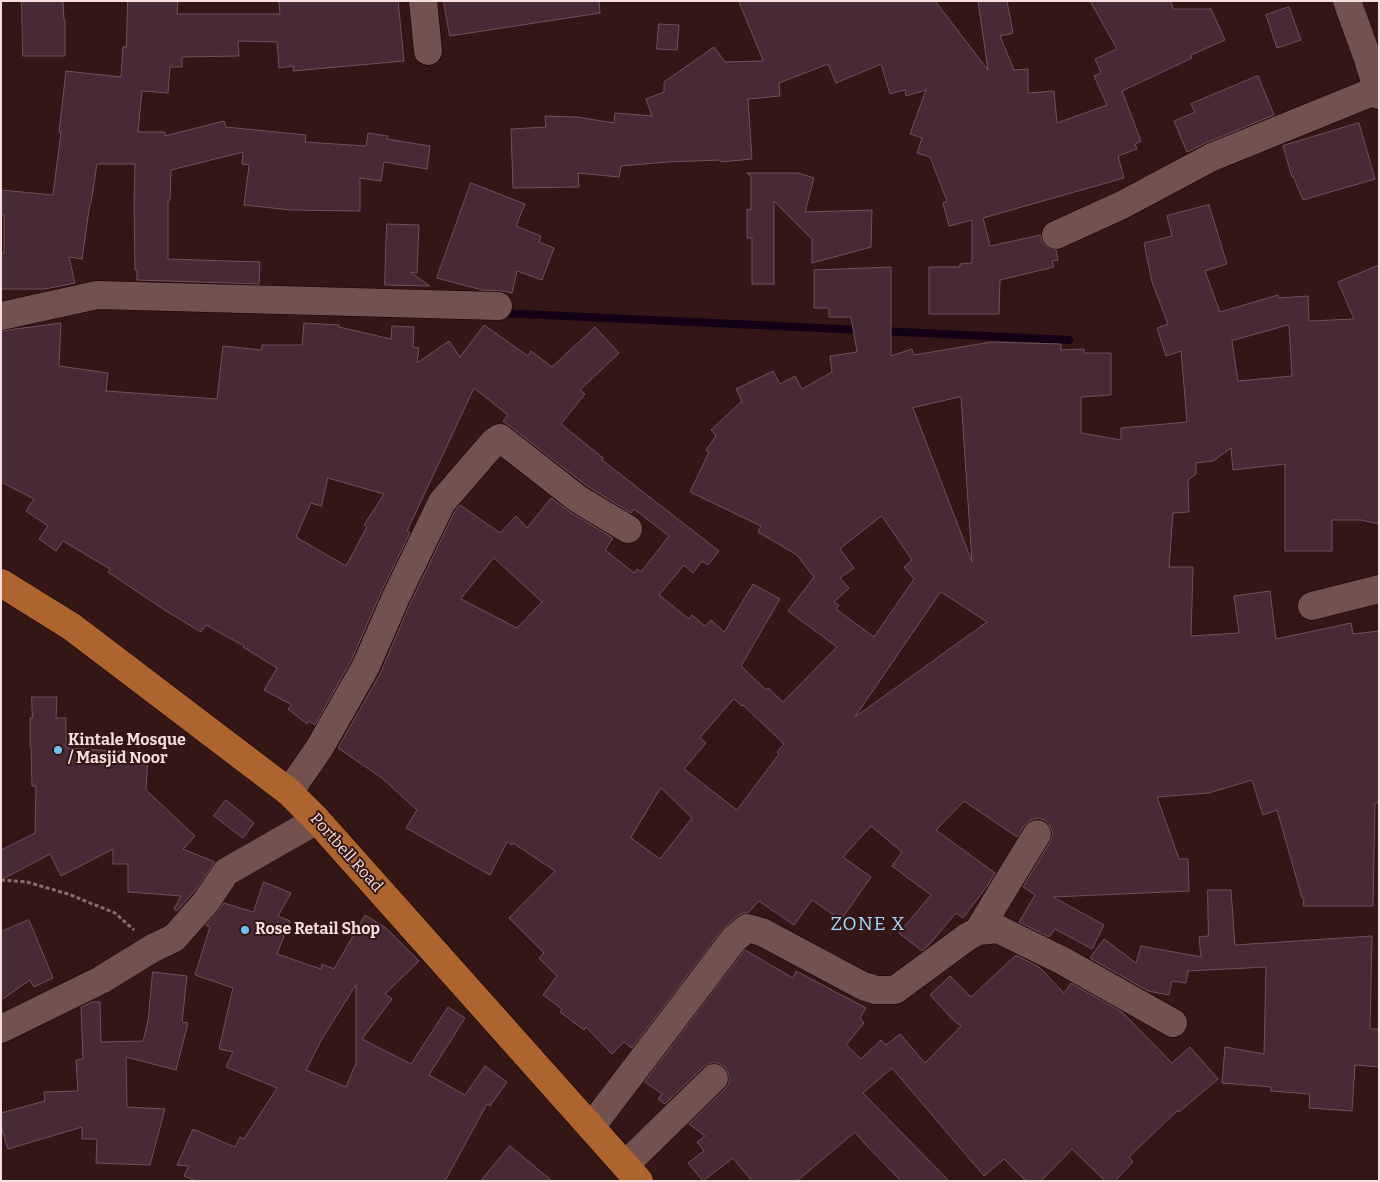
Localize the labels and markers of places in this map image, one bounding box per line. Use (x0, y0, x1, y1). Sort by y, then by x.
place label: Kintale Mosque / Masjid Noor (68, 731, 186, 769)
marker: Kintale Mosque / Masjid Noor (52, 744, 64, 756)
place label: Rose Retail Shop (255, 920, 380, 940)
marker: Rose Retail Shop (239, 924, 251, 936)

